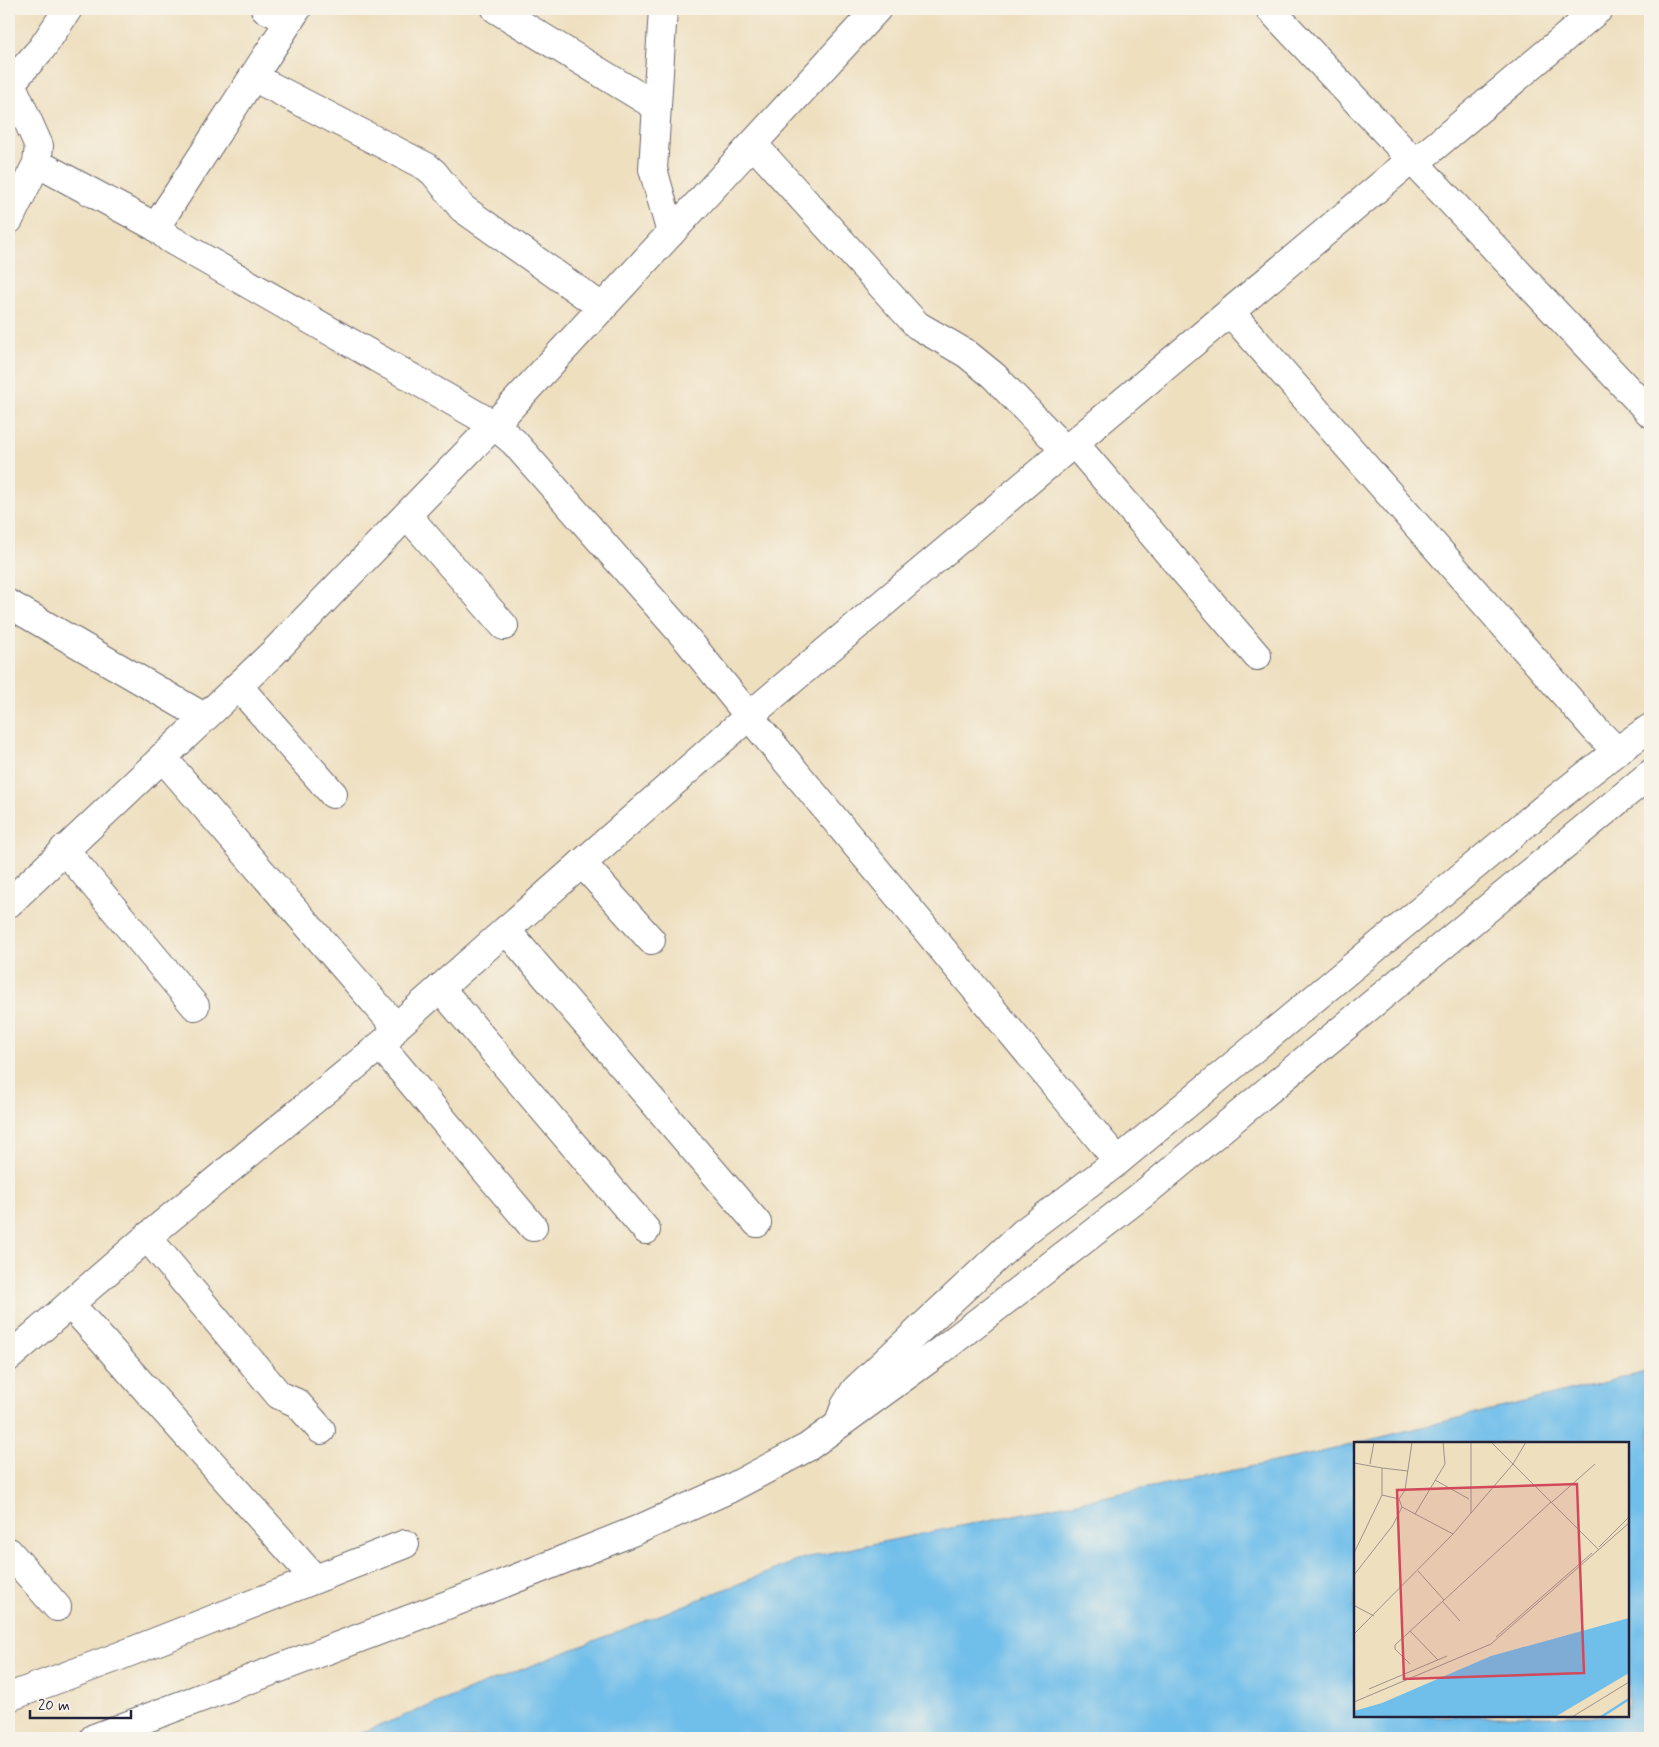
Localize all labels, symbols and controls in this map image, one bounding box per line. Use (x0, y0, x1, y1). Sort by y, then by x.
inset map (1354, 1442, 1629, 1717)
scale bar (30, 1687, 131, 1719)
text: 20 m (38, 1696, 70, 1716)

